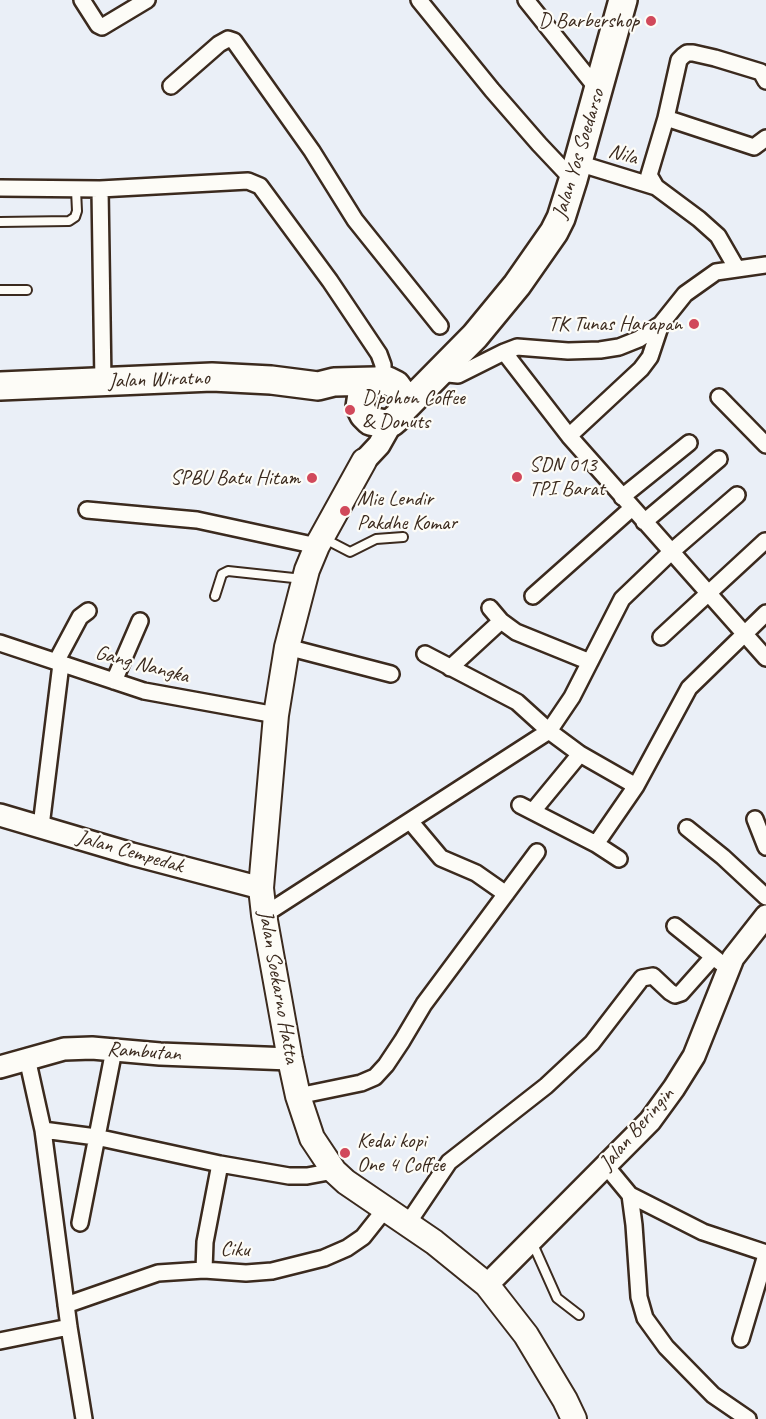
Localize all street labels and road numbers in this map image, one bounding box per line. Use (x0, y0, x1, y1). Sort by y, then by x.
street label: Jalan Yos Soedarso (547, 86, 611, 222)
street label: Nila (605, 139, 641, 171)
street label: Jalan Wiratno (108, 366, 210, 394)
street label: Gang Nangka (92, 640, 192, 690)
street label: Jalan Cempedak (74, 825, 186, 879)
street label: Jalan Soekarno Hatta (252, 908, 304, 1066)
street label: Rambutan (106, 1037, 182, 1067)
street label: Jalan Beringin (594, 1082, 680, 1176)
street label: Ciku (220, 1237, 250, 1263)

